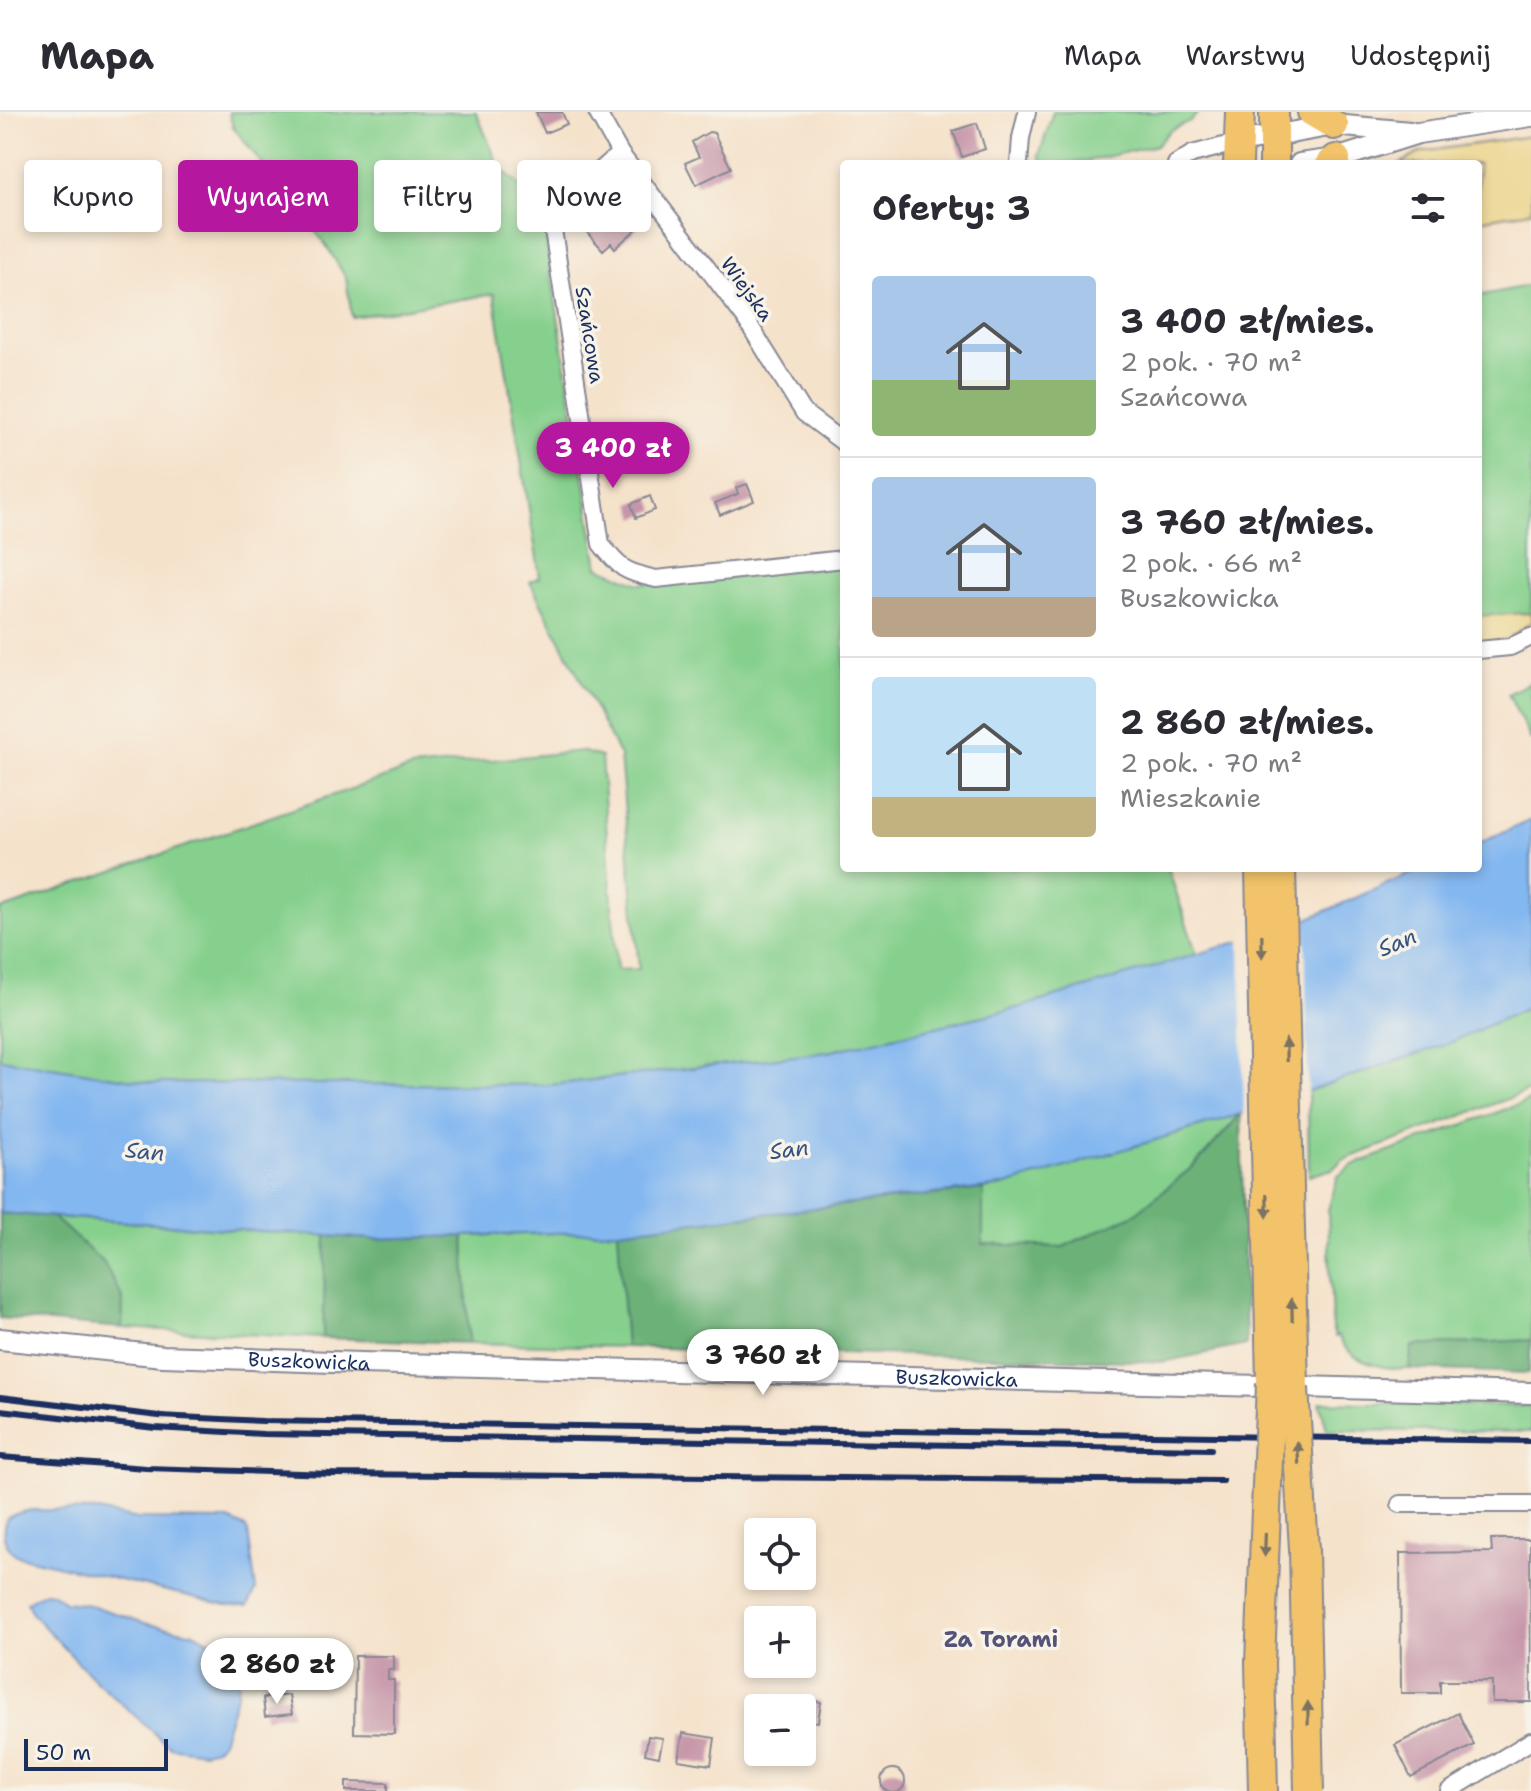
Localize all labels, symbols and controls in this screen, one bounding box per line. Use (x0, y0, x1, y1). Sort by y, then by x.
text: Mapa (40, 30, 154, 81)
text: Mapa (1064, 36, 1141, 74)
text: Warstwy (1185, 36, 1306, 74)
text: Udostępnij (1350, 36, 1491, 74)
chip: Kupno (24, 160, 162, 232)
chip: Wynajem (178, 160, 358, 232)
chip: Filtry (374, 160, 501, 232)
chip: Nowe (517, 160, 651, 232)
text: Oferty: 3 (872, 185, 1031, 231)
icon: filters (1406, 186, 1450, 230)
street label: Wiejska (715, 252, 779, 327)
street label: Szańcowa (570, 285, 611, 386)
text: 3 400 zł/mies. (1120, 298, 1375, 344)
icon: home (936, 308, 1032, 404)
text: 2 pok. · 70 m² (1120, 344, 1302, 379)
text: Szańcowa (1120, 379, 1247, 414)
pin: 3 400 zł (530, 422, 696, 490)
text: 3 400 zł (555, 430, 671, 465)
text: 3 760 zł/mies. (1120, 499, 1374, 545)
icon: home (936, 509, 1032, 605)
text: 2 pok. · 66 m² (1120, 545, 1302, 580)
text: Buszkowicka (1120, 580, 1279, 615)
text: 2 860 zł/mies. (1120, 699, 1374, 745)
icon: home (936, 709, 1032, 805)
text: 2 pok. · 70 m² (1120, 745, 1302, 780)
text: Mieszkanie (1120, 780, 1261, 815)
water label: San (1374, 921, 1421, 963)
one-way arrow (1255, 934, 1268, 959)
one-way arrow (1279, 1037, 1292, 1062)
water label: San (768, 1133, 810, 1166)
water label: San (124, 1135, 166, 1168)
one-way arrow (1261, 1194, 1274, 1219)
one-way arrow (1286, 1297, 1298, 1322)
pin: 3 760 zł (680, 1329, 846, 1397)
text: 3 760 zł (705, 1337, 821, 1372)
street label: Buszkowicka (248, 1346, 371, 1376)
street label: Buszkowicka (895, 1364, 1019, 1393)
one-way arrow (1291, 1440, 1304, 1465)
map controls (744, 1518, 816, 1766)
button: locate (744, 1518, 816, 1590)
one-way arrow (1259, 1533, 1272, 1558)
button: + (744, 1606, 816, 1678)
district label: Za Torami (944, 1625, 1058, 1654)
pin: 2 860 zł (194, 1638, 360, 1706)
text: 2 860 zł (219, 1646, 335, 1681)
button: − (744, 1694, 816, 1766)
one-way arrow (1301, 1700, 1314, 1725)
scale bar (24, 1735, 168, 1771)
text: 50 m (36, 1738, 91, 1767)

